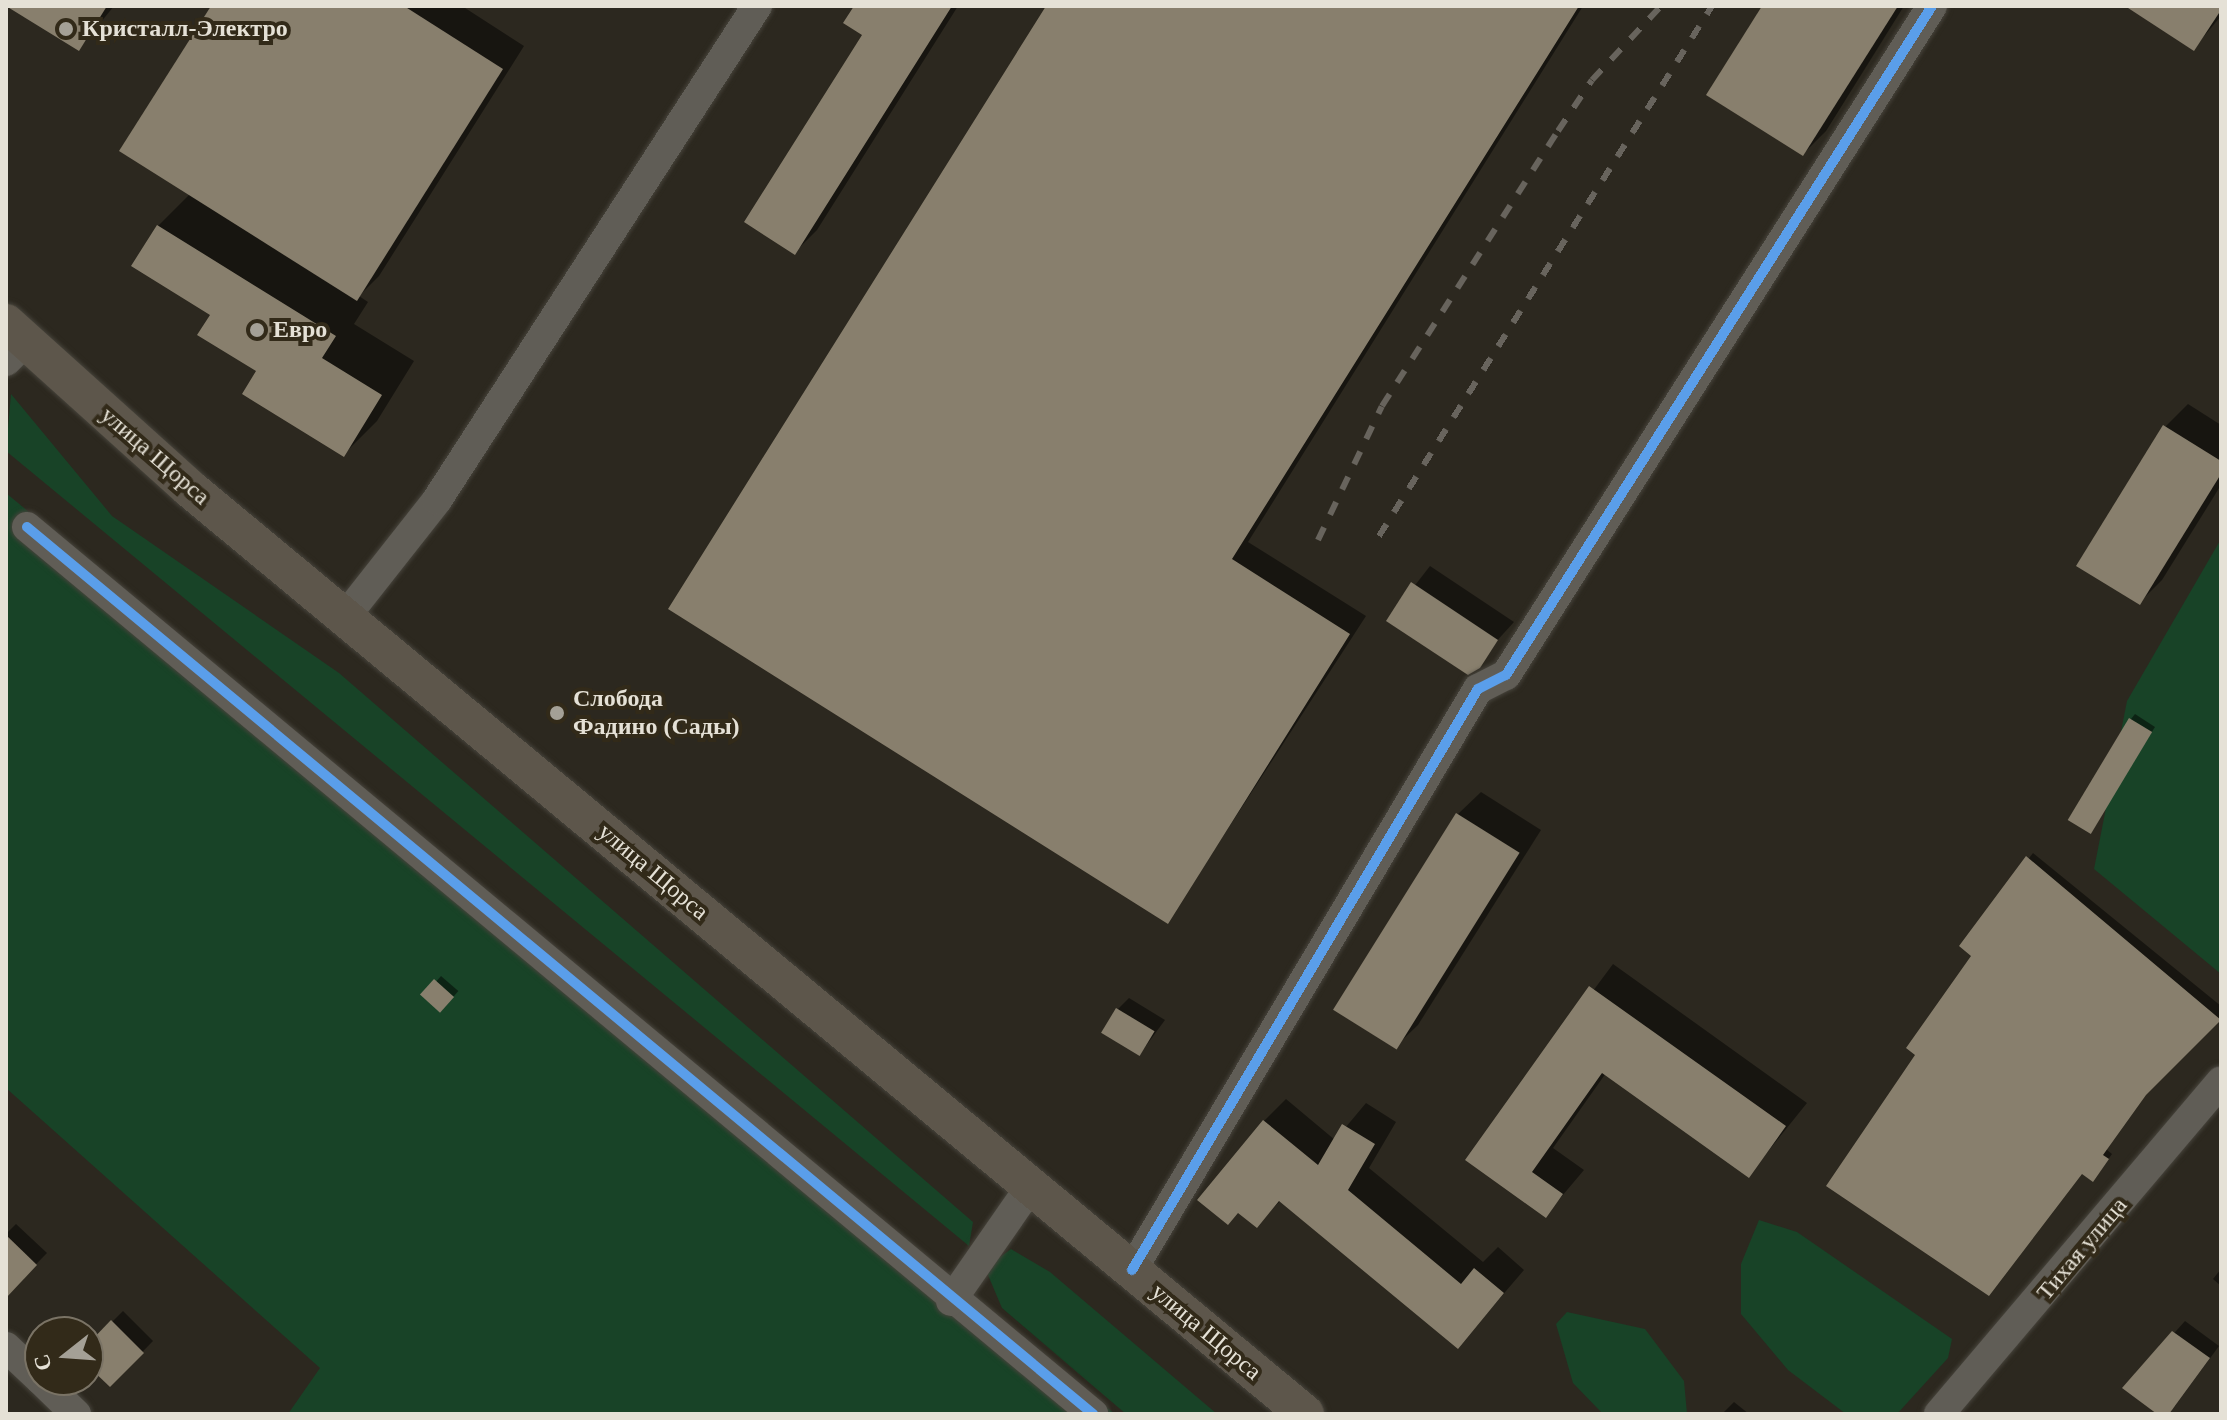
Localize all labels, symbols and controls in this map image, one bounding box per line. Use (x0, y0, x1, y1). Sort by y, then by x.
place label: Кристалл-Электро (82, 15, 288, 43)
marker: Кристалл-Электро (57, 20, 75, 38)
place label: Евро (273, 316, 327, 344)
marker: Евро (248, 321, 266, 339)
street label: улица Щорса (95, 401, 215, 511)
place label: Слобода Фадино (Сады) (573, 685, 740, 741)
marker: Слобода Фадино (Сады) (548, 704, 566, 722)
street label: улица Щорса (592, 818, 714, 926)
street label: Тихая улица (2031, 1192, 2133, 1306)
street label: улица Щорса (1145, 1278, 1267, 1386)
north arrow (24, 1316, 104, 1396)
text: С (28, 1351, 57, 1374)

